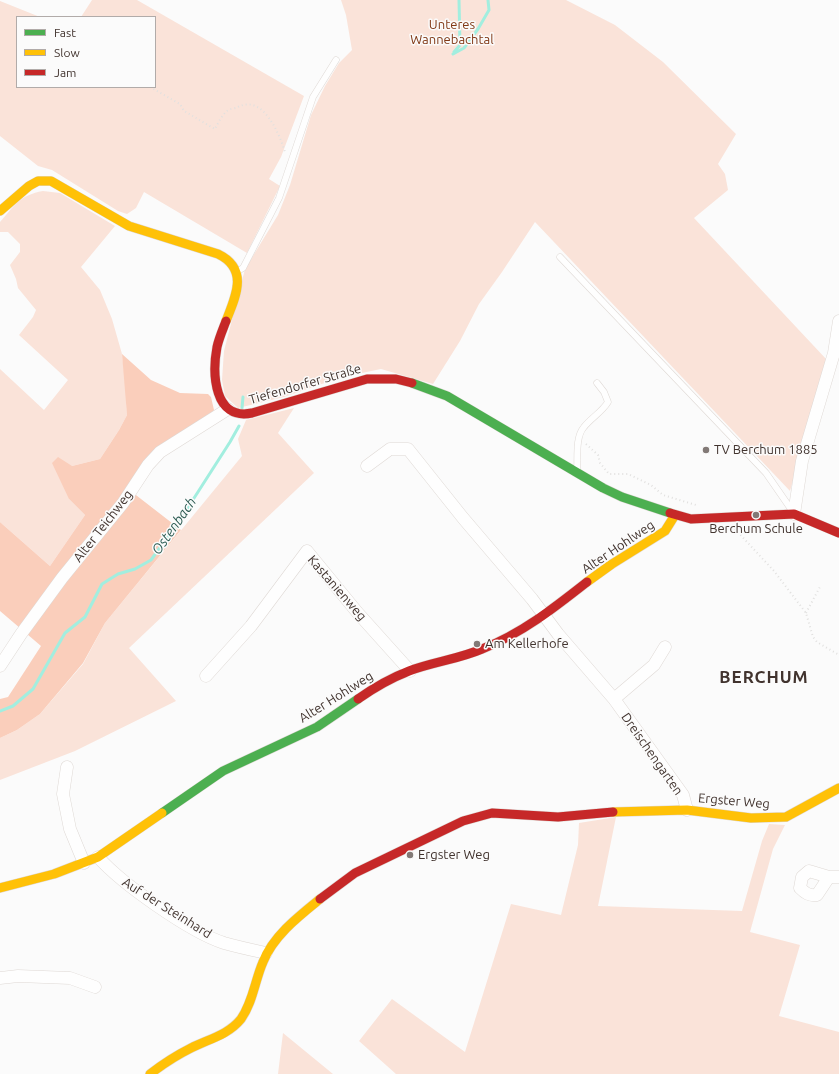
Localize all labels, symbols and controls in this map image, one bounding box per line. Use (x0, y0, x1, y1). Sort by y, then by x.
legend (16, 16, 156, 88)
park label: Unteres Wannebachtal (410, 17, 494, 48)
text: Fast (54, 26, 76, 39)
text: Slow (54, 46, 80, 59)
text: Jam (54, 66, 76, 79)
street label: Tiefendorfer Straße (247, 361, 363, 407)
place label: TV Berchum 1885 (714, 442, 818, 458)
marker: TV Berchum 1885 (701, 445, 711, 455)
street label: Alter Teichweg (70, 487, 136, 565)
water label: Ostenbach (148, 494, 200, 558)
marker: Berchum Schule (751, 510, 761, 520)
street label: Alter Hohlweg (579, 517, 657, 577)
place label: Berchum Schule (709, 521, 803, 537)
street label: Kastanienweg (304, 552, 370, 624)
place label: Am Kellerhofe (485, 636, 569, 652)
marker: Am Kellerhofe (472, 639, 482, 649)
district label: BERCHUM (719, 667, 809, 687)
street label: Alter Hohlweg (296, 668, 376, 726)
street label: Dreischengarten (618, 710, 686, 798)
street label: Ergster Weg (697, 790, 771, 812)
place label: Ergster Weg (418, 847, 490, 863)
marker: Ergster Weg (405, 850, 415, 860)
street label: Auf der Steinhard (119, 874, 215, 942)

